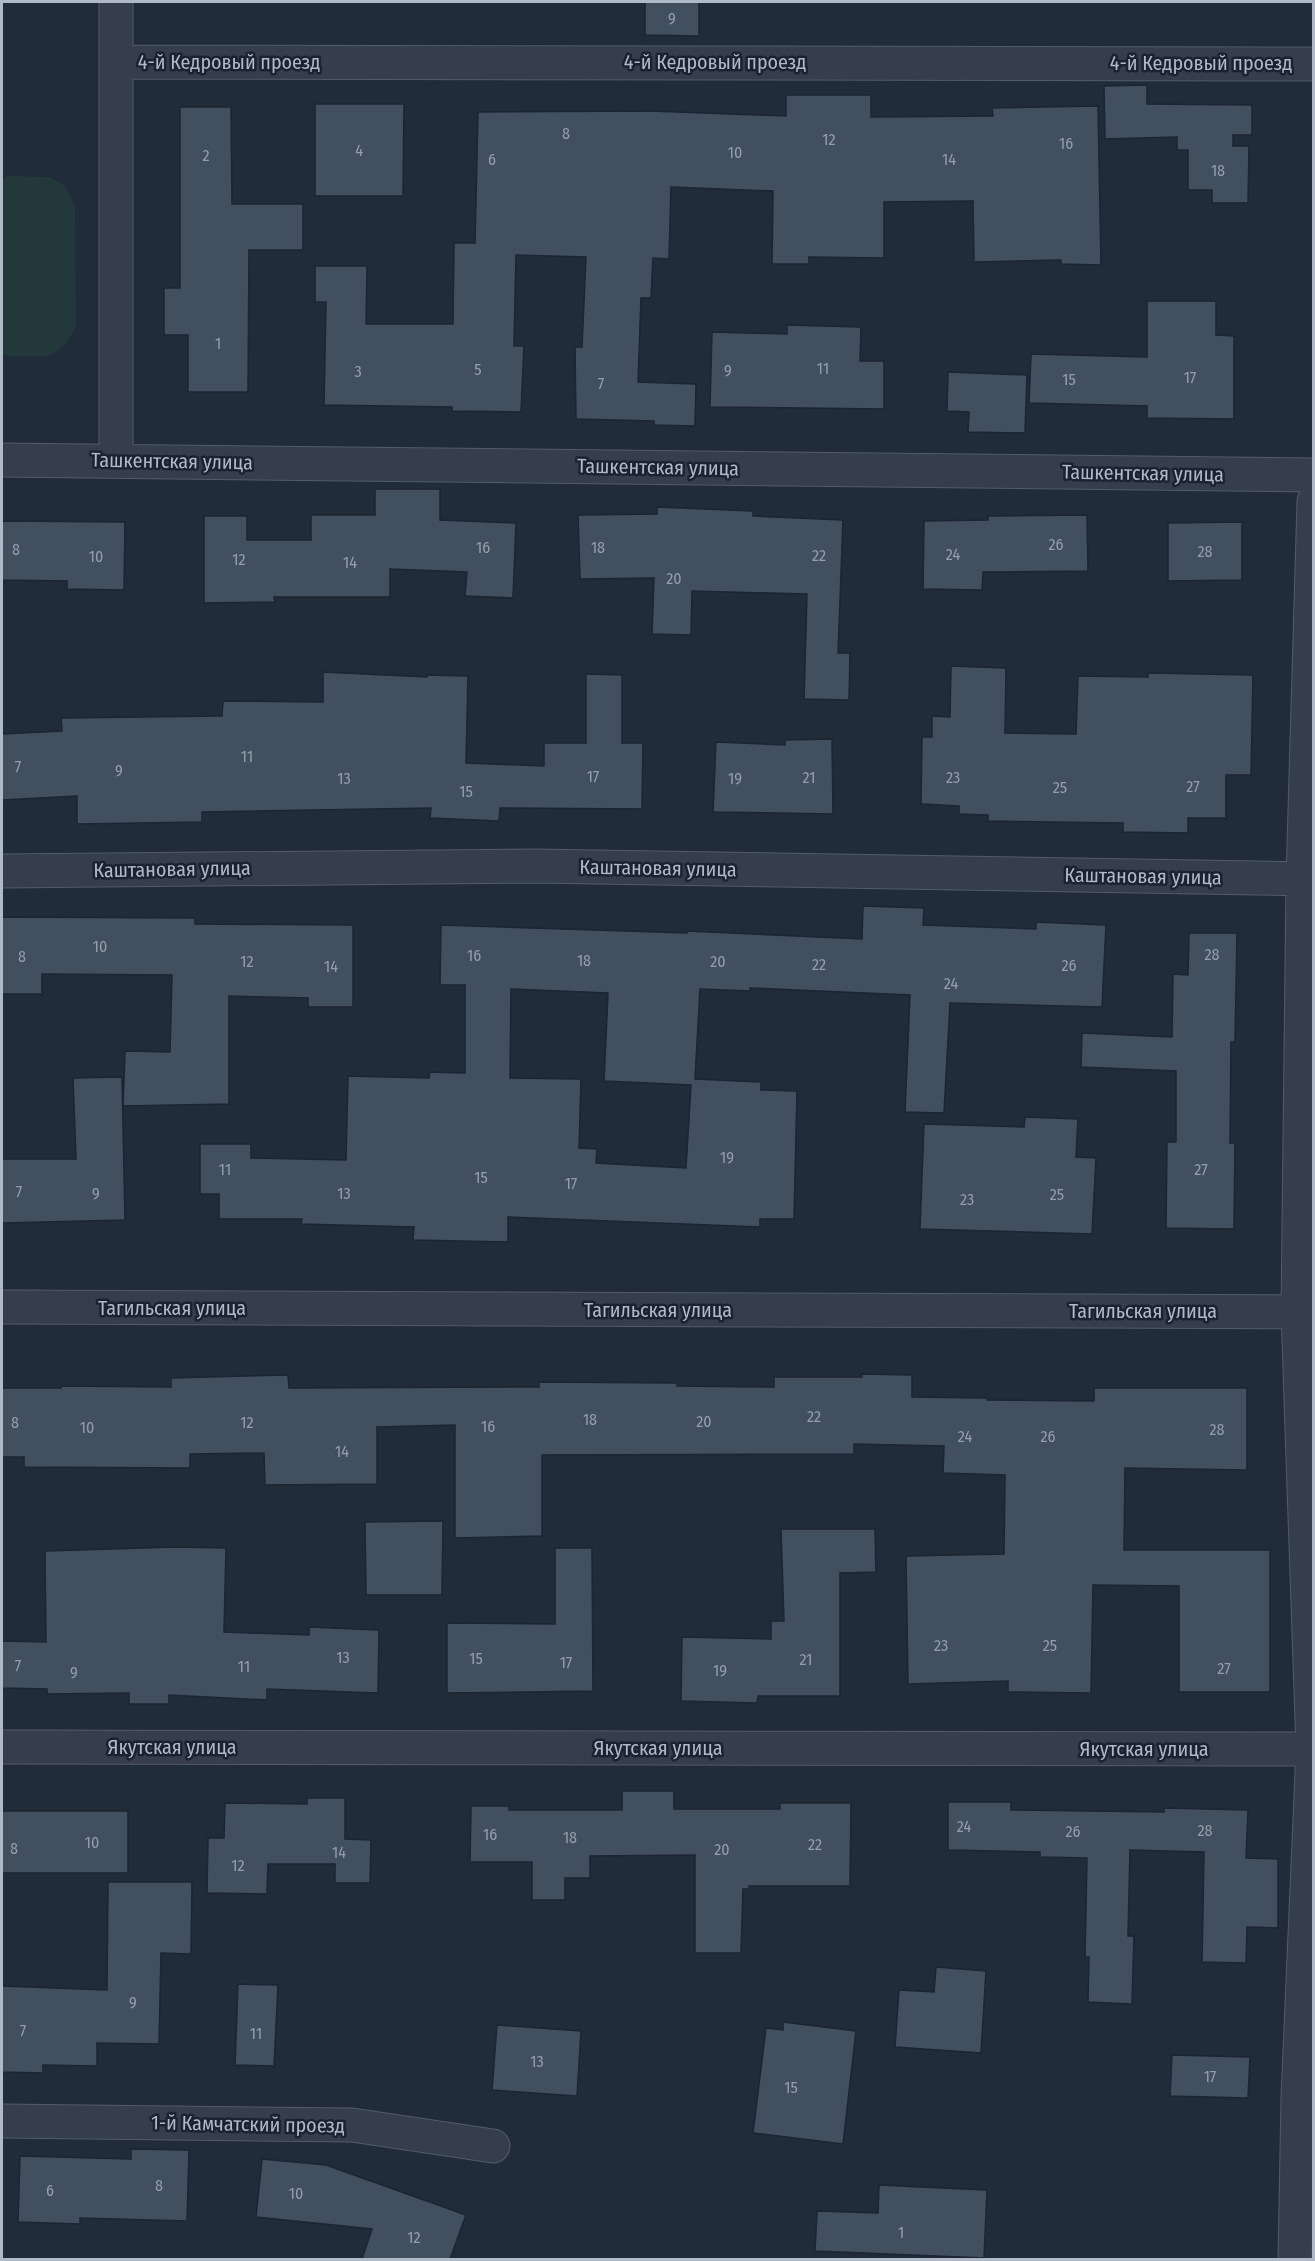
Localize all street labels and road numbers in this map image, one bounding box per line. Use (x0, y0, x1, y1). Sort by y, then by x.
street label: 4-й Кедровый проезд (138, 50, 320, 74)
street label: 4-й Кедровый проезд (624, 50, 806, 74)
street label: 4-й Кедровый проезд (1110, 51, 1292, 75)
street label: Ташкентская улица (91, 448, 253, 474)
street label: Ташкентская улица (577, 454, 739, 480)
street label: Ташкентская улица (1062, 460, 1224, 486)
street label: Каштановая улица (579, 855, 737, 881)
street label: Каштановая улица (93, 856, 251, 882)
street label: Каштановая улица (1064, 863, 1222, 889)
street label: Тагильская улица (98, 1296, 246, 1320)
street label: Тагильская улица (584, 1298, 732, 1322)
street label: Тагильская улица (1069, 1299, 1217, 1323)
street label: Якутская улица (107, 1735, 237, 1759)
street label: Якутская улица (593, 1736, 723, 1760)
street label: Якутская улица (1079, 1737, 1209, 1761)
street label: 1-й Камчатский проезд (151, 2110, 345, 2138)

